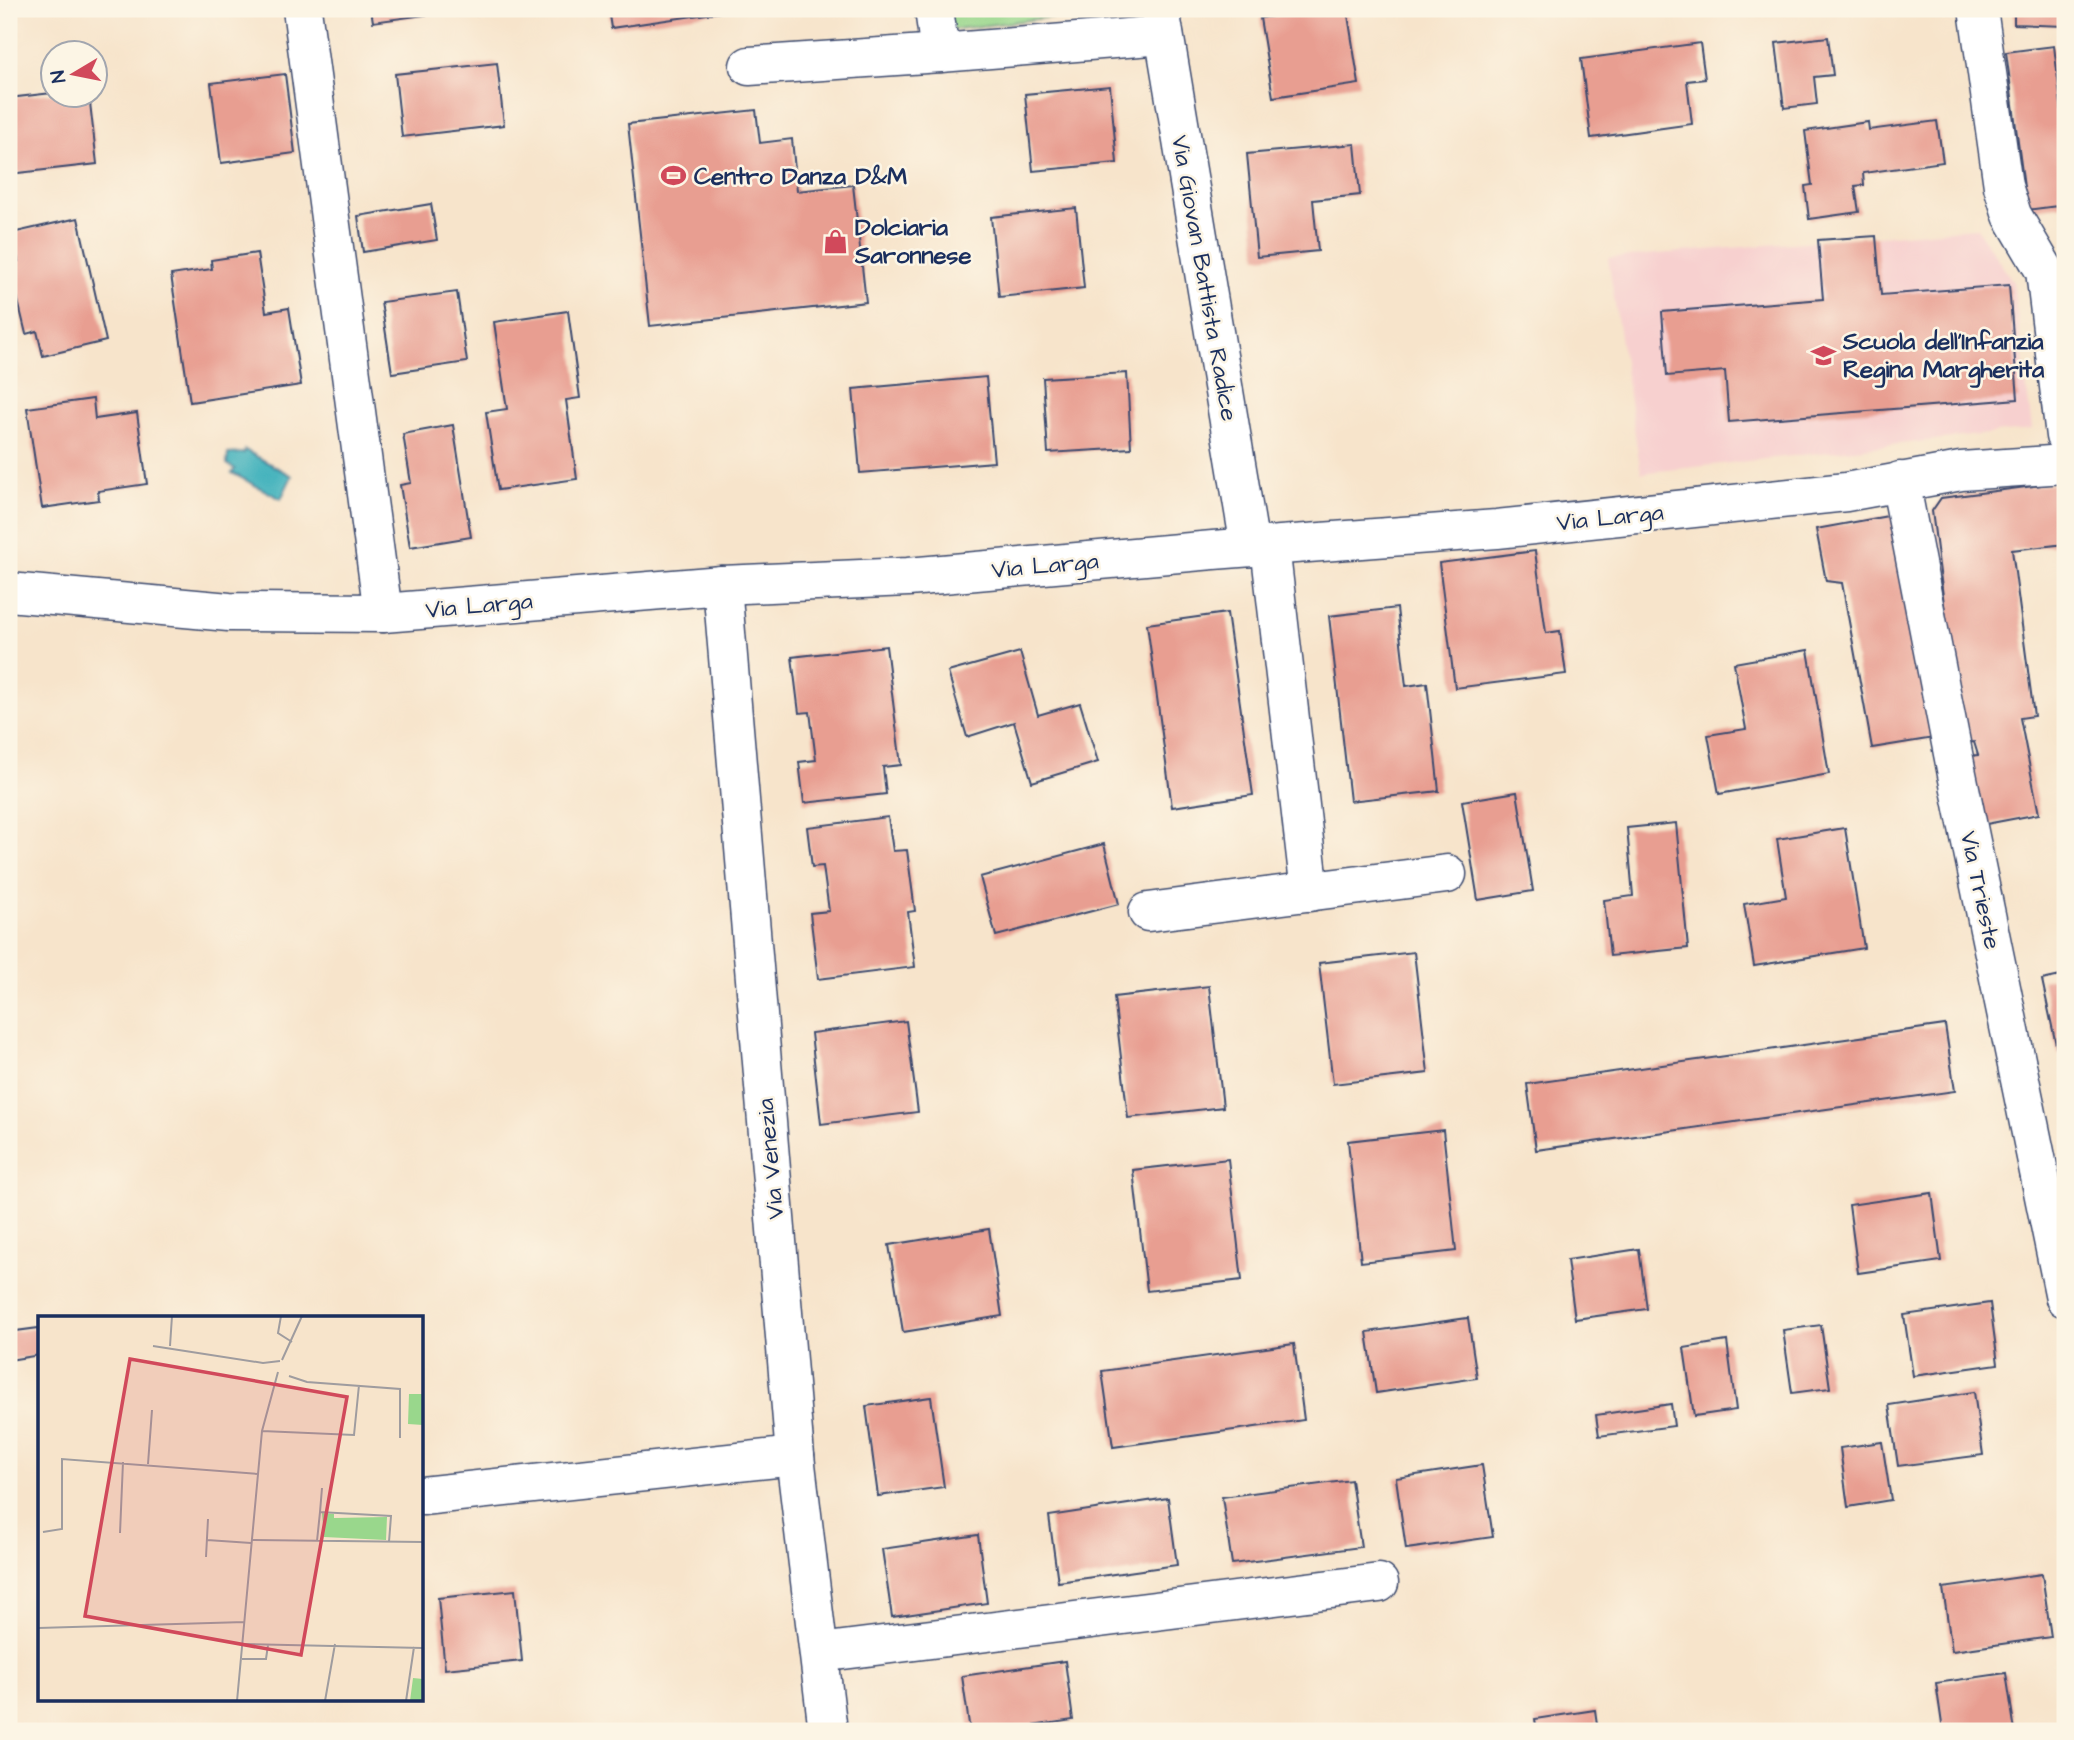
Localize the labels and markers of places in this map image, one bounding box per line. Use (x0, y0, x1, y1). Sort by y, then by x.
place label: Centro Danza D&M (694, 160, 907, 194)
sports icon: Centro Danza D&M (660, 162, 688, 190)
place label: Dolciaria Saronnese (854, 211, 971, 273)
shop icon: Dolciaria Saronnese (821, 227, 849, 255)
place label: Scuola dell'Infanzia Regina Margherita (1842, 325, 2045, 388)
school or university icon: Scuola dell'Infanzia Regina Margherita (1809, 341, 1837, 369)

